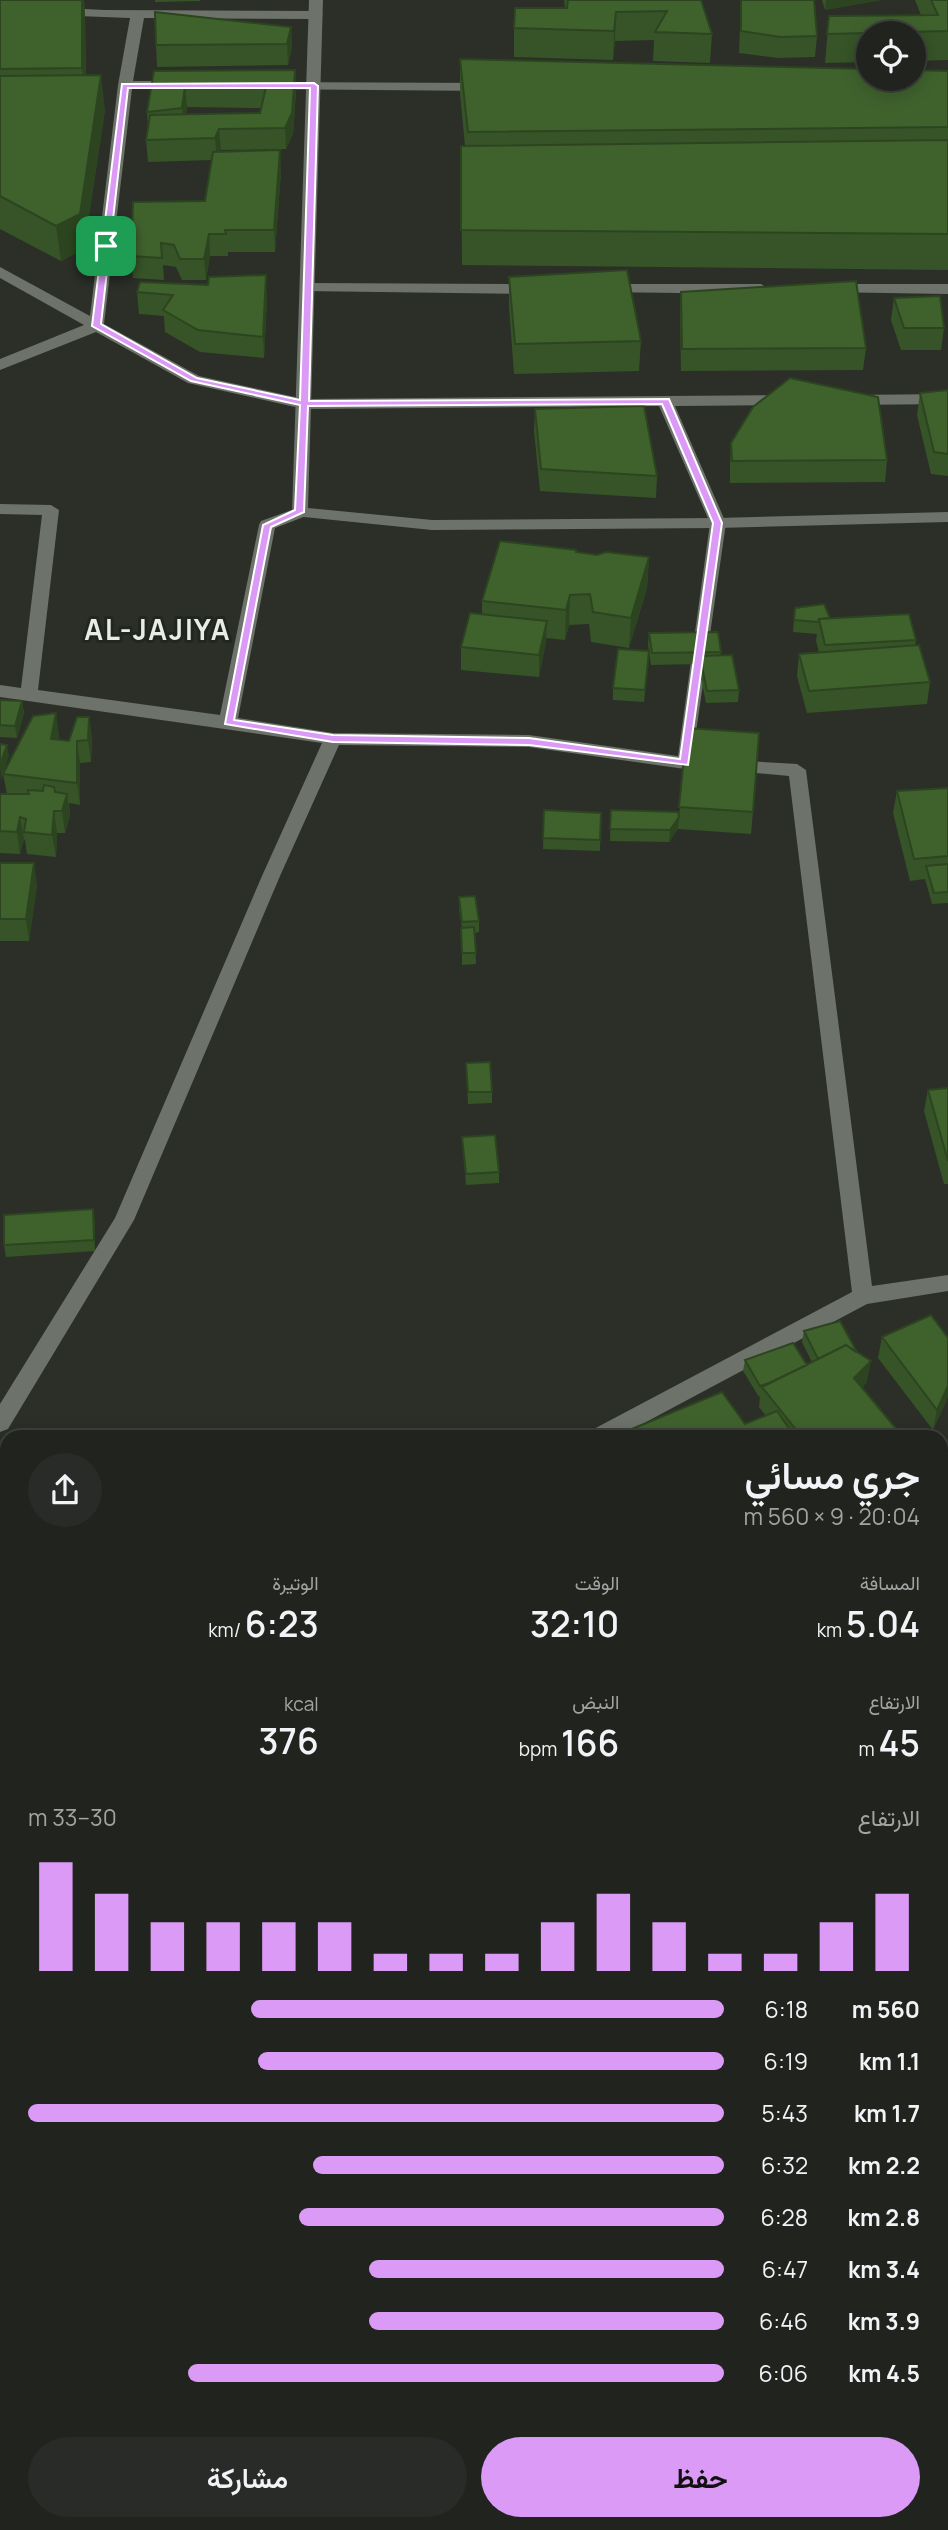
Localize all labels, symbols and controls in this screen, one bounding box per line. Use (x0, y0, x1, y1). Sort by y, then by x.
map controls (856, 21, 926, 91)
button: locate (856, 21, 926, 91)
pin (76, 216, 136, 276)
icon: arrive (87, 227, 125, 265)
district label: AL-JAJIYA (84, 610, 232, 648)
text: جري مسائي (744, 1448, 920, 1500)
button: share (28, 1453, 102, 1527)
text: 20:04 · 9 × 560 m (744, 1500, 920, 1532)
text: الوتيرة (272, 1570, 319, 1596)
text: الوقت (575, 1570, 619, 1596)
text: المسافة (860, 1570, 920, 1596)
text: 6:23 (245, 1600, 319, 1648)
text: 32:10 (530, 1600, 619, 1648)
text: 5.04 (846, 1600, 920, 1648)
text: /km (208, 1617, 245, 1643)
text: km (817, 1617, 846, 1643)
text: النبض (572, 1689, 619, 1715)
text: الارتفاع (868, 1689, 920, 1715)
text: kcal (284, 1691, 319, 1717)
text: 376 (259, 1717, 319, 1765)
text: 166 (561, 1719, 619, 1767)
text: 45 (878, 1719, 920, 1767)
text: bpm (519, 1736, 561, 1762)
text: m (859, 1736, 878, 1762)
text: 30–33 m (28, 1801, 117, 1833)
text: الارتفاع (858, 1801, 920, 1833)
text: 6:18 (765, 1993, 808, 2025)
text: 560 m (852, 1993, 920, 2025)
text: 6:19 (764, 2045, 808, 2077)
text: 1.1 km (859, 2045, 920, 2077)
text: 5:43 (762, 2097, 808, 2129)
text: 1.7 km (854, 2097, 920, 2129)
text: 6:32 (761, 2149, 808, 2181)
text: 2.2 km (848, 2149, 920, 2181)
text: 6:28 (760, 2201, 808, 2233)
text: 2.8 km (848, 2201, 920, 2233)
text: 6:47 (762, 2253, 808, 2285)
text: 3.4 km (848, 2253, 920, 2285)
text: 6:46 (759, 2305, 808, 2337)
text: 3.9 km (848, 2305, 920, 2337)
text: 6:06 (759, 2357, 808, 2389)
text: 4.5 km (848, 2357, 920, 2389)
button: مشاركة (28, 2437, 467, 2517)
button: حفظ (481, 2437, 920, 2517)

